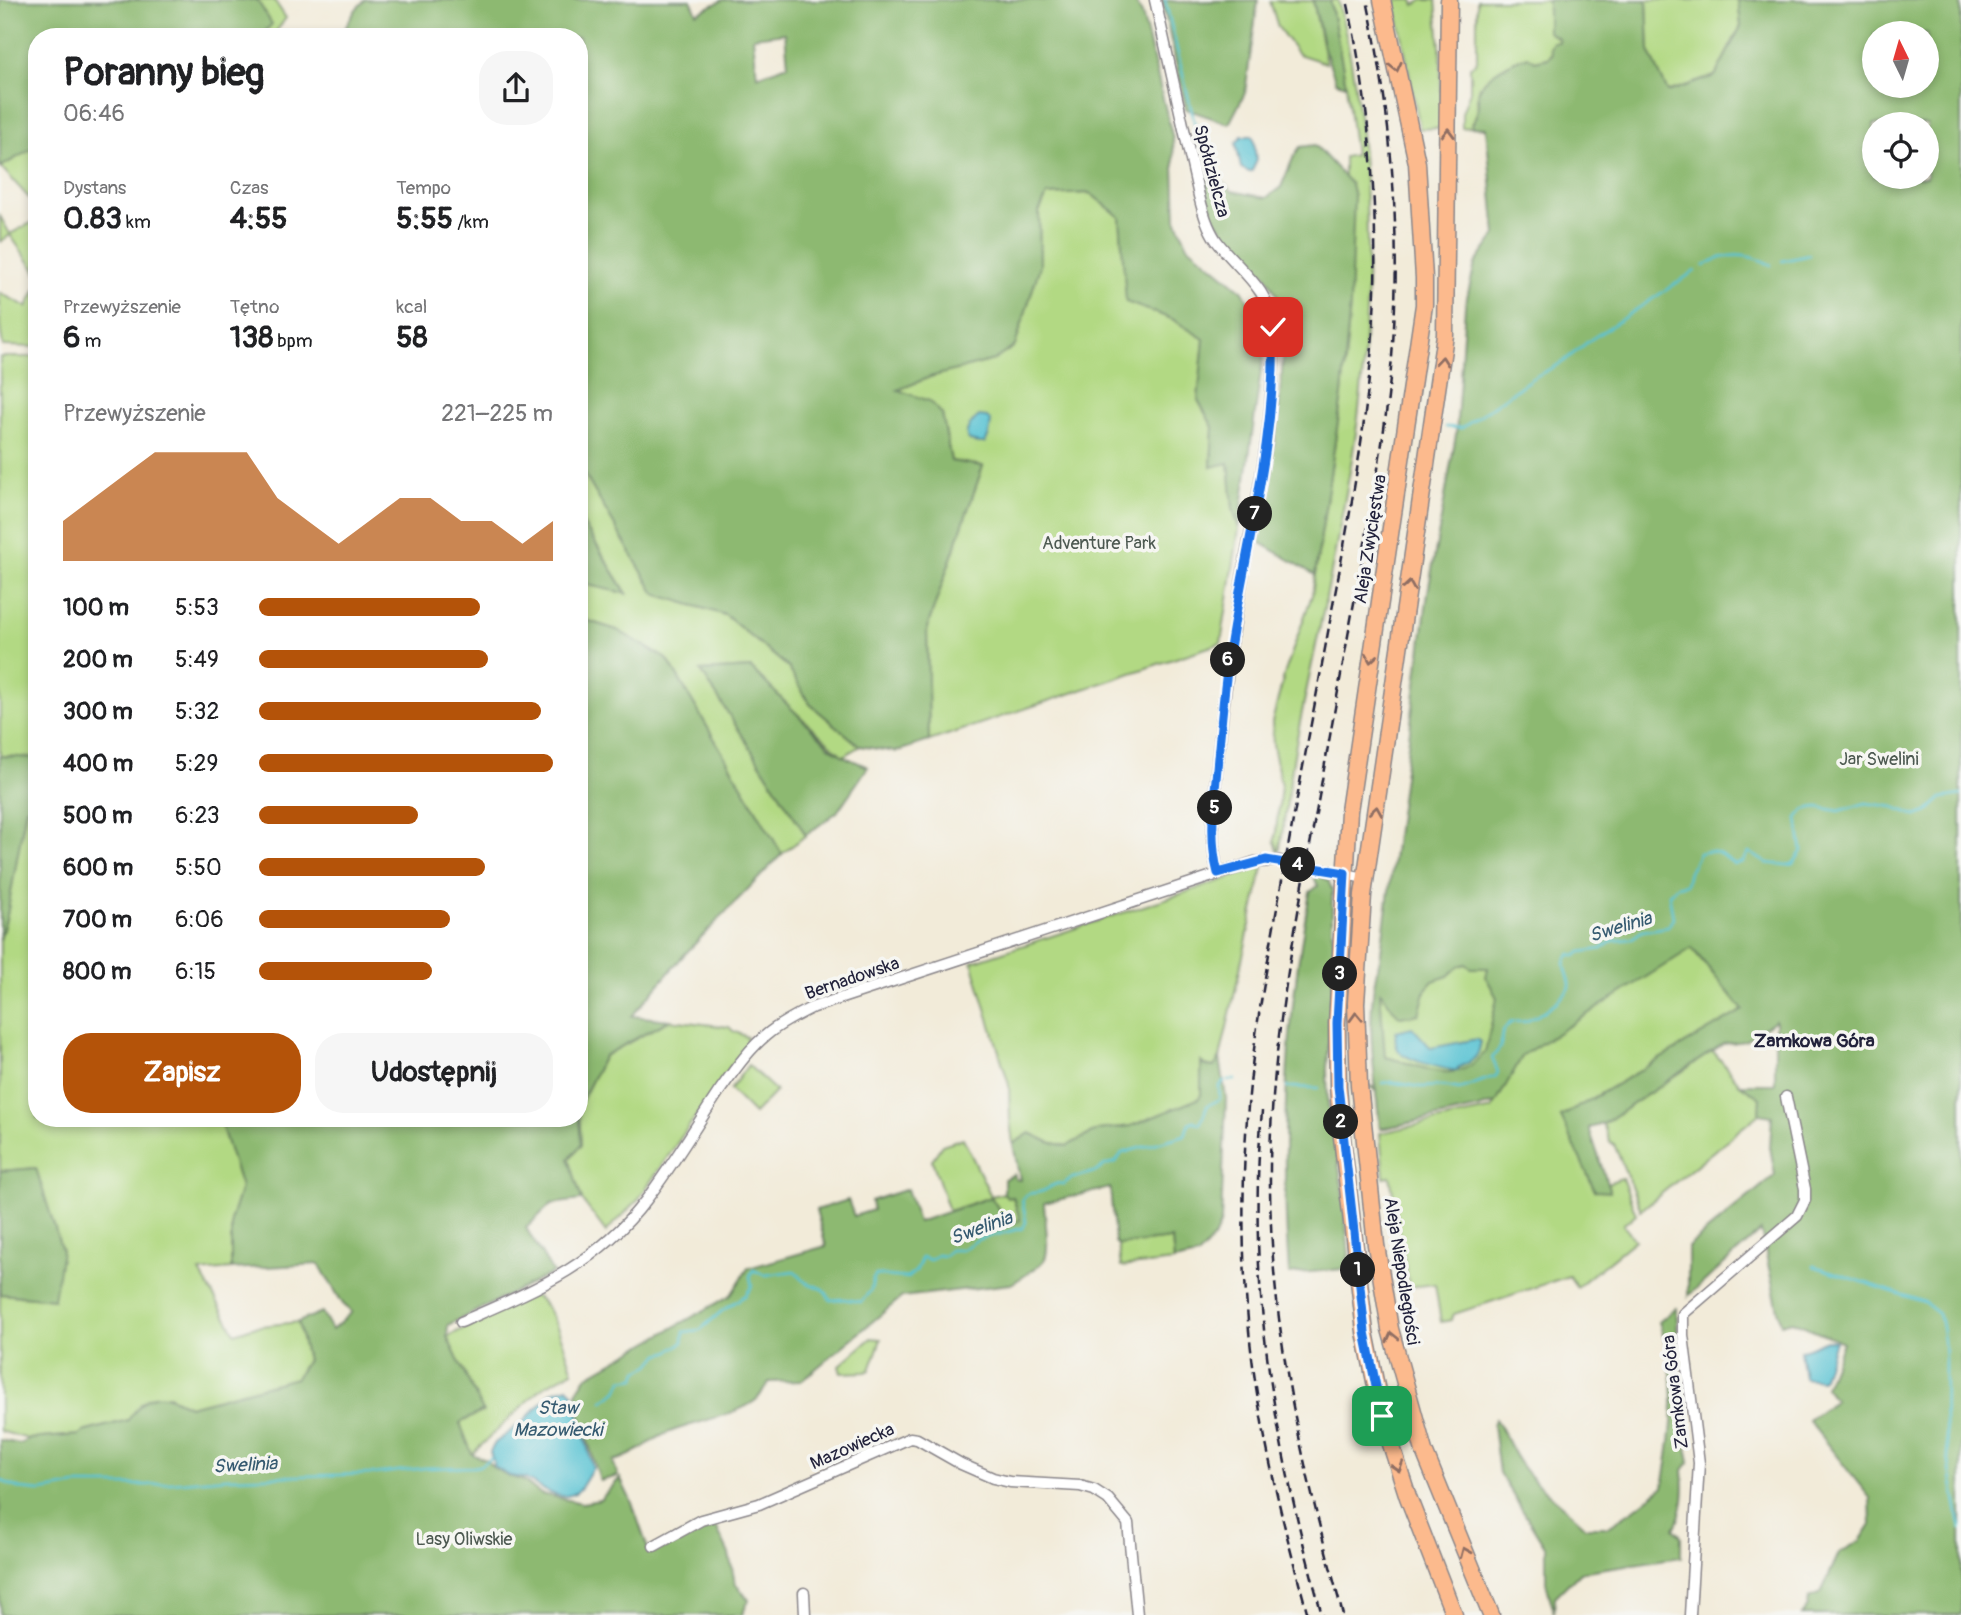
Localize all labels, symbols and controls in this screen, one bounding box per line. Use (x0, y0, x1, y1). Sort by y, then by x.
north arrow (1862, 21, 1939, 98)
map controls (1862, 21, 1939, 189)
text: Poranny bieg (63, 49, 264, 97)
button: share (479, 51, 553, 125)
one-way arrow (1388, 61, 1402, 73)
text: 06:46 (63, 99, 125, 128)
button: locate (1862, 112, 1939, 189)
street label: Spółdzielcza (1188, 122, 1235, 220)
one-way arrow (1441, 128, 1456, 139)
text: Dystans (63, 176, 126, 200)
text: Czas (230, 176, 269, 200)
text: Tempo (396, 176, 451, 200)
text: 0.83 (63, 200, 122, 237)
text: 4:55 (230, 200, 288, 237)
text: 5:55 (396, 200, 453, 237)
text: km (122, 210, 151, 234)
text: /km (453, 210, 489, 234)
text: Przewyższenie (63, 295, 181, 319)
text: Tętno (230, 295, 279, 319)
text: kcal (396, 295, 427, 319)
pin (1243, 297, 1303, 357)
icon: check (1254, 308, 1292, 346)
text: 6 (63, 319, 80, 356)
text: 138 (230, 319, 273, 356)
text: 58 (396, 319, 428, 356)
text: m (80, 329, 101, 353)
text: bpm (273, 329, 313, 353)
one-way arrow (1435, 355, 1450, 366)
text: Przewyższenie (63, 399, 206, 428)
text: 221–225 m (441, 399, 553, 428)
street label: Aleja Zwycięstwa (1349, 473, 1392, 605)
pin: 7 (1238, 496, 1272, 532)
text: 7 (1249, 501, 1260, 525)
park label: Adventure Park (1042, 532, 1156, 555)
one-way arrow (1401, 580, 1416, 592)
text: 100 m (63, 593, 129, 622)
text: 5:53 (175, 593, 219, 622)
pin: 6 (1210, 642, 1246, 678)
text: 200 m (63, 645, 133, 674)
text: 5:49 (175, 645, 219, 674)
text: 6 (1222, 647, 1233, 671)
one-way arrow (1364, 652, 1379, 664)
text: 300 m (63, 697, 133, 726)
text: 5:32 (175, 697, 219, 726)
park label: Jar Swelini (1839, 748, 1919, 771)
text: 400 m (63, 749, 133, 778)
text: 5:29 (175, 749, 218, 778)
pin: 5 (1198, 790, 1232, 826)
text: 5 (1209, 795, 1220, 819)
text: 500 m (63, 801, 132, 830)
text: 6:23 (175, 801, 220, 830)
one-way arrow (1368, 805, 1383, 817)
pin: 4 (1280, 848, 1316, 882)
text: 4 (1292, 852, 1303, 876)
text: 600 m (63, 853, 133, 882)
text: 5:50 (175, 853, 222, 882)
text: 700 m (63, 905, 132, 934)
text: 6:06 (175, 905, 224, 934)
water label: Swelinia (1586, 906, 1655, 948)
street label: Bernadowska (802, 952, 902, 1005)
pin: 3 (1322, 956, 1358, 992)
text: 800 m (63, 957, 131, 986)
text: 6:15 (175, 957, 216, 986)
text: 3 (1334, 961, 1345, 985)
one-way arrow (1349, 1011, 1364, 1022)
district label: Zamkowa Góra (1754, 1029, 1875, 1053)
button: Zapisz (63, 1033, 301, 1113)
button: Udostępnij (315, 1033, 553, 1113)
pin: 2 (1324, 1104, 1358, 1140)
text: 2 (1335, 1109, 1346, 1133)
street label: Aleja Niepodległości (1378, 1196, 1425, 1347)
water label: Swelinia (947, 1205, 1017, 1250)
pin: 1 (1340, 1252, 1376, 1288)
text: 1 (1354, 1257, 1361, 1281)
one-way arrow (1386, 1331, 1400, 1343)
street label: Zamkowa Góra (1657, 1334, 1694, 1450)
pin (1352, 1386, 1412, 1446)
water label: Staw Mazowiecki (514, 1396, 605, 1442)
icon: arrive (1363, 1397, 1401, 1435)
street label: Mazowiecka (807, 1418, 898, 1475)
water label: Swelinia (212, 1451, 279, 1479)
one-way arrow (1390, 1461, 1404, 1473)
park label: Lasy Oliwskie (416, 1528, 513, 1551)
one-way arrow (1459, 1547, 1473, 1559)

